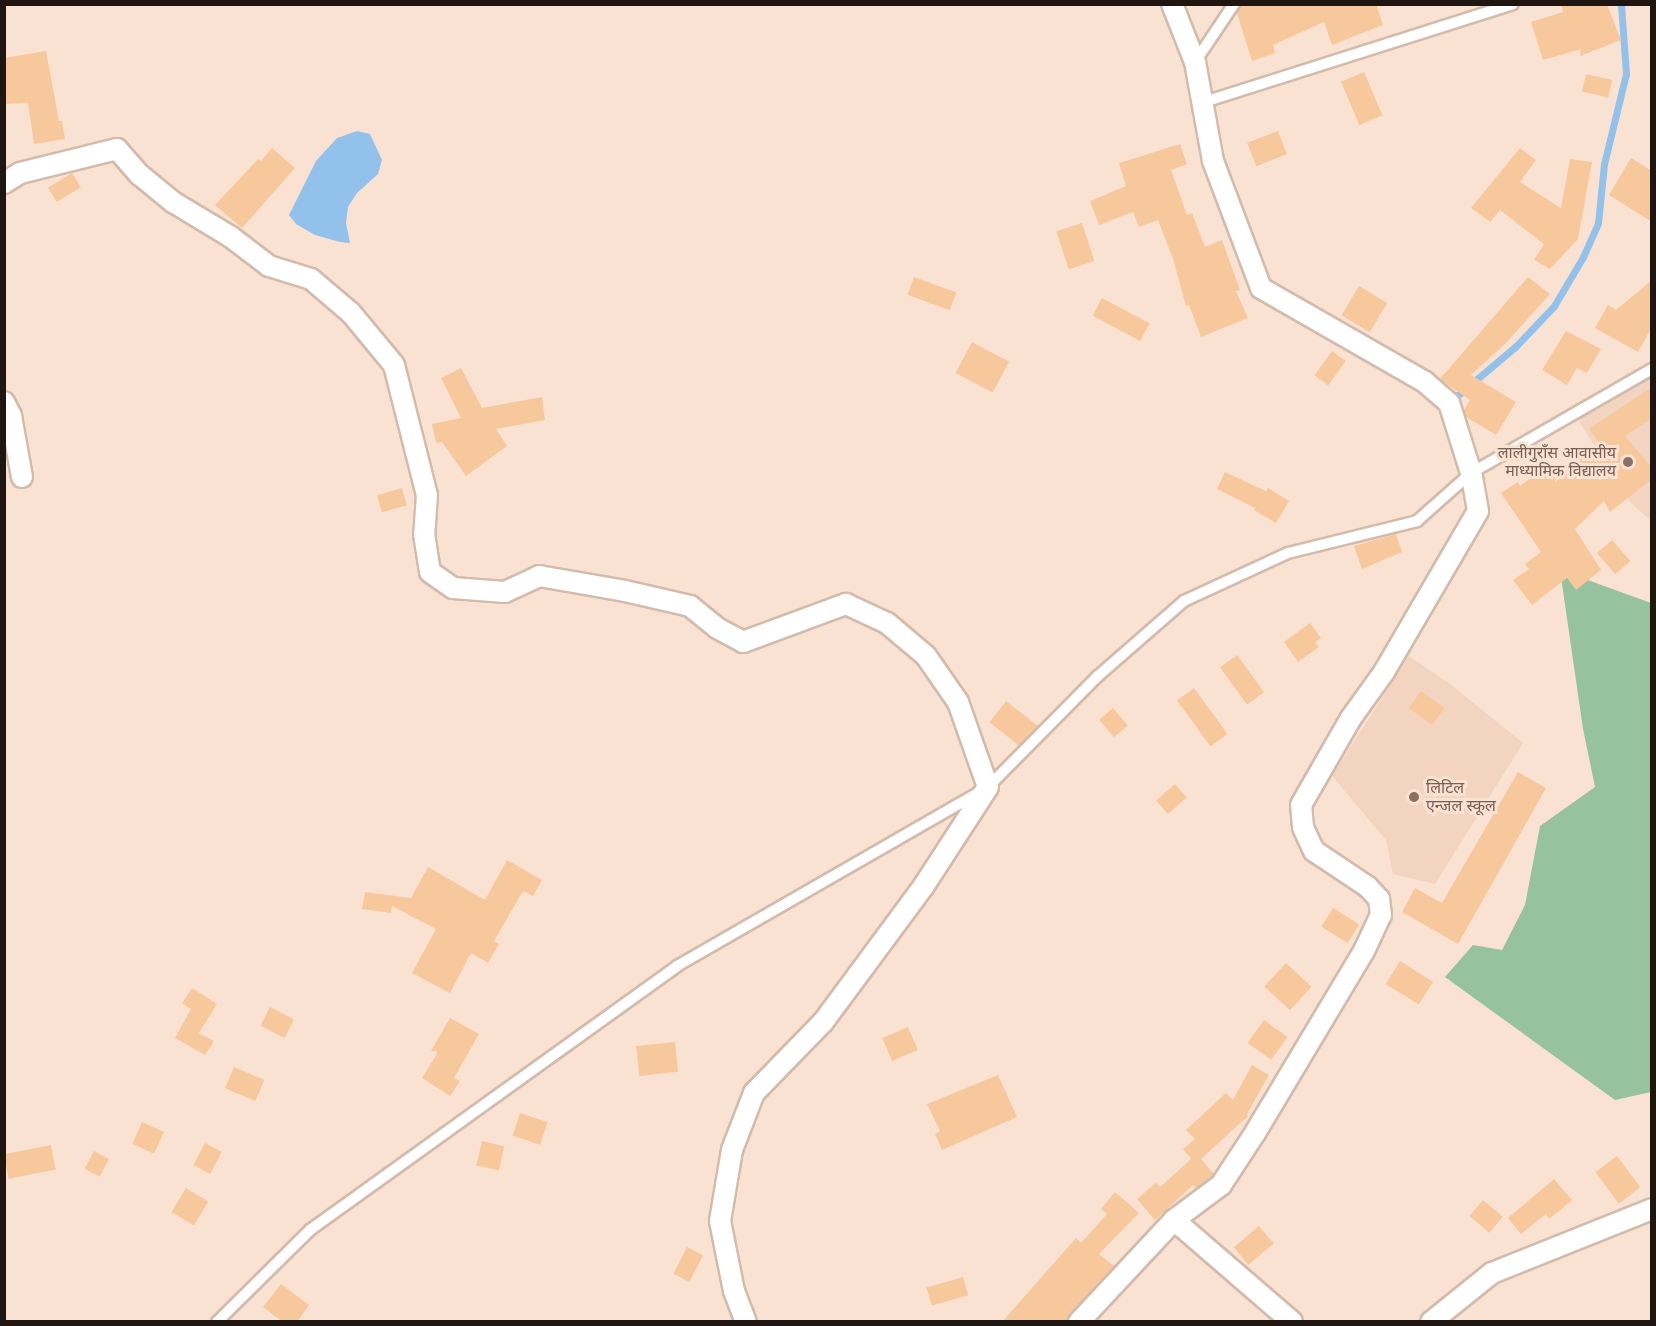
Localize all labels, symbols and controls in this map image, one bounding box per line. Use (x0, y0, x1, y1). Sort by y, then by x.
place label: लालीगुराँस आवासीय माध्यामिक विद्यालय (1498, 443, 1616, 481)
marker: लालीगुराँस आवासीय माध्यामिक विद्यालय (1621, 455, 1635, 469)
place label: लिटिल एन्जल स्कूल (1426, 778, 1496, 816)
marker: लिटिल एन्जल स्कूल (1407, 790, 1421, 804)

